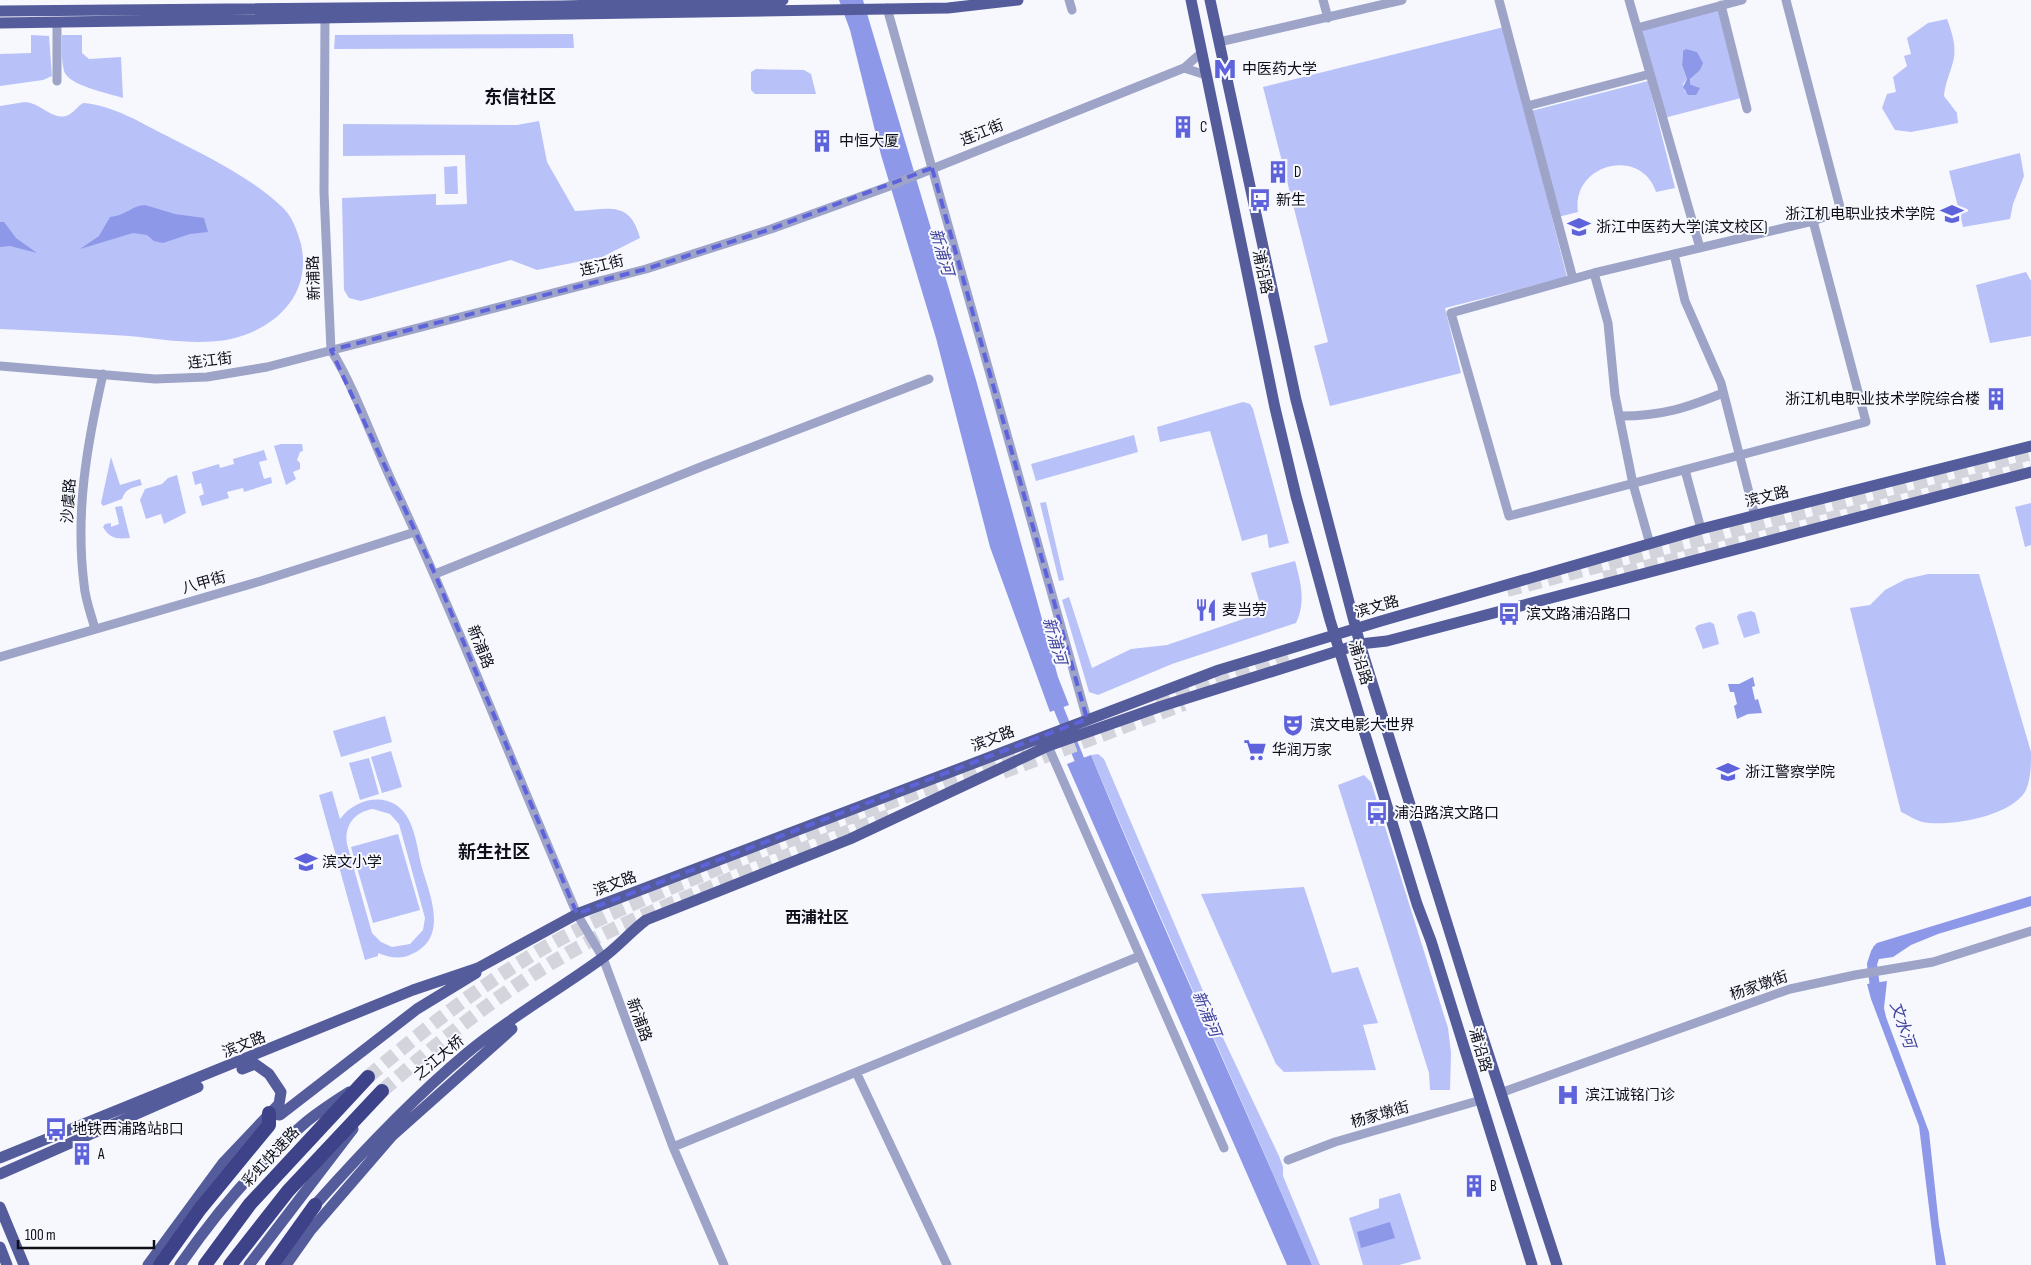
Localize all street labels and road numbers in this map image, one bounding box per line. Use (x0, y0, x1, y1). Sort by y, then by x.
street label: 连江街 (958, 116, 1006, 150)
street label: 浦沿路 (1248, 248, 1276, 296)
street label: 连江街 (578, 251, 626, 281)
street label: 新浦路 (304, 255, 324, 301)
street label: 连江街 (187, 349, 233, 373)
street label: 沙虞路 (58, 478, 80, 524)
street label: 滨文路 (1743, 482, 1791, 512)
street label: 八甲街 (180, 568, 228, 598)
street label: 滨文路 (1353, 592, 1401, 622)
street label: 新浦路 (463, 623, 497, 671)
street label: 浦沿路 (1344, 639, 1376, 687)
street label: 滨文路 (969, 722, 1017, 756)
street label: 滨文路 (591, 867, 639, 901)
street label: 杨家墩街 (1728, 967, 1790, 1005)
street label: 新浦路 (622, 996, 656, 1044)
street label: 浦沿路 (1465, 1026, 1495, 1074)
street label: 滨文路 (220, 1028, 268, 1062)
street label: 之江大桥 (410, 1031, 468, 1085)
street label: 杨家墩街 (1349, 1098, 1411, 1132)
street label: 彩虹快速路 (238, 1123, 304, 1191)

